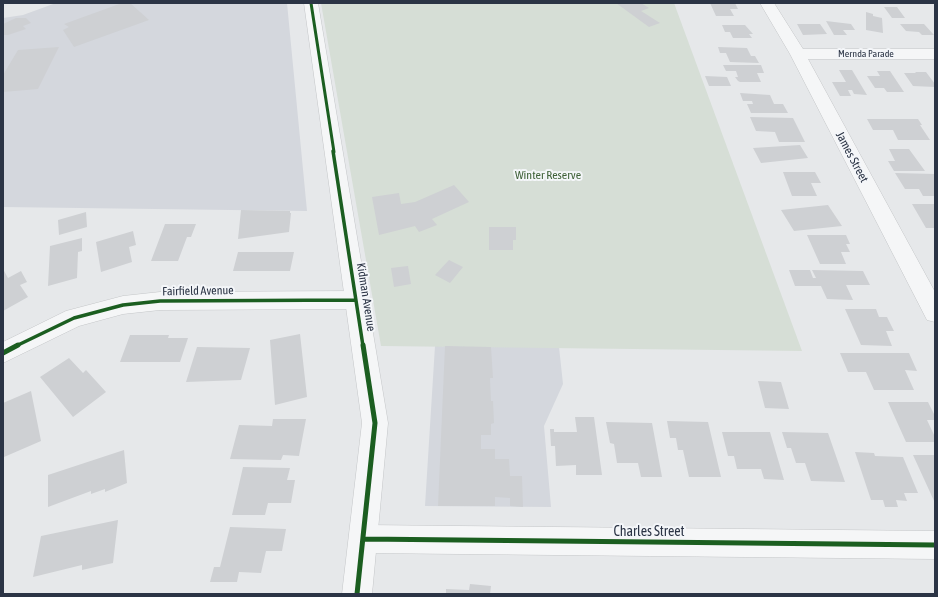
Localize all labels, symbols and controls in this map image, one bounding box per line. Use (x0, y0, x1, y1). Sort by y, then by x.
street label: Mernda Parade (838, 48, 894, 60)
street label: James Street (833, 129, 871, 185)
park label: Winter Reserve (515, 168, 581, 182)
street label: Kidman Avenue (353, 262, 379, 332)
street label: Fairfield Avenue (162, 283, 234, 299)
street label: Charles Street (613, 524, 685, 540)

